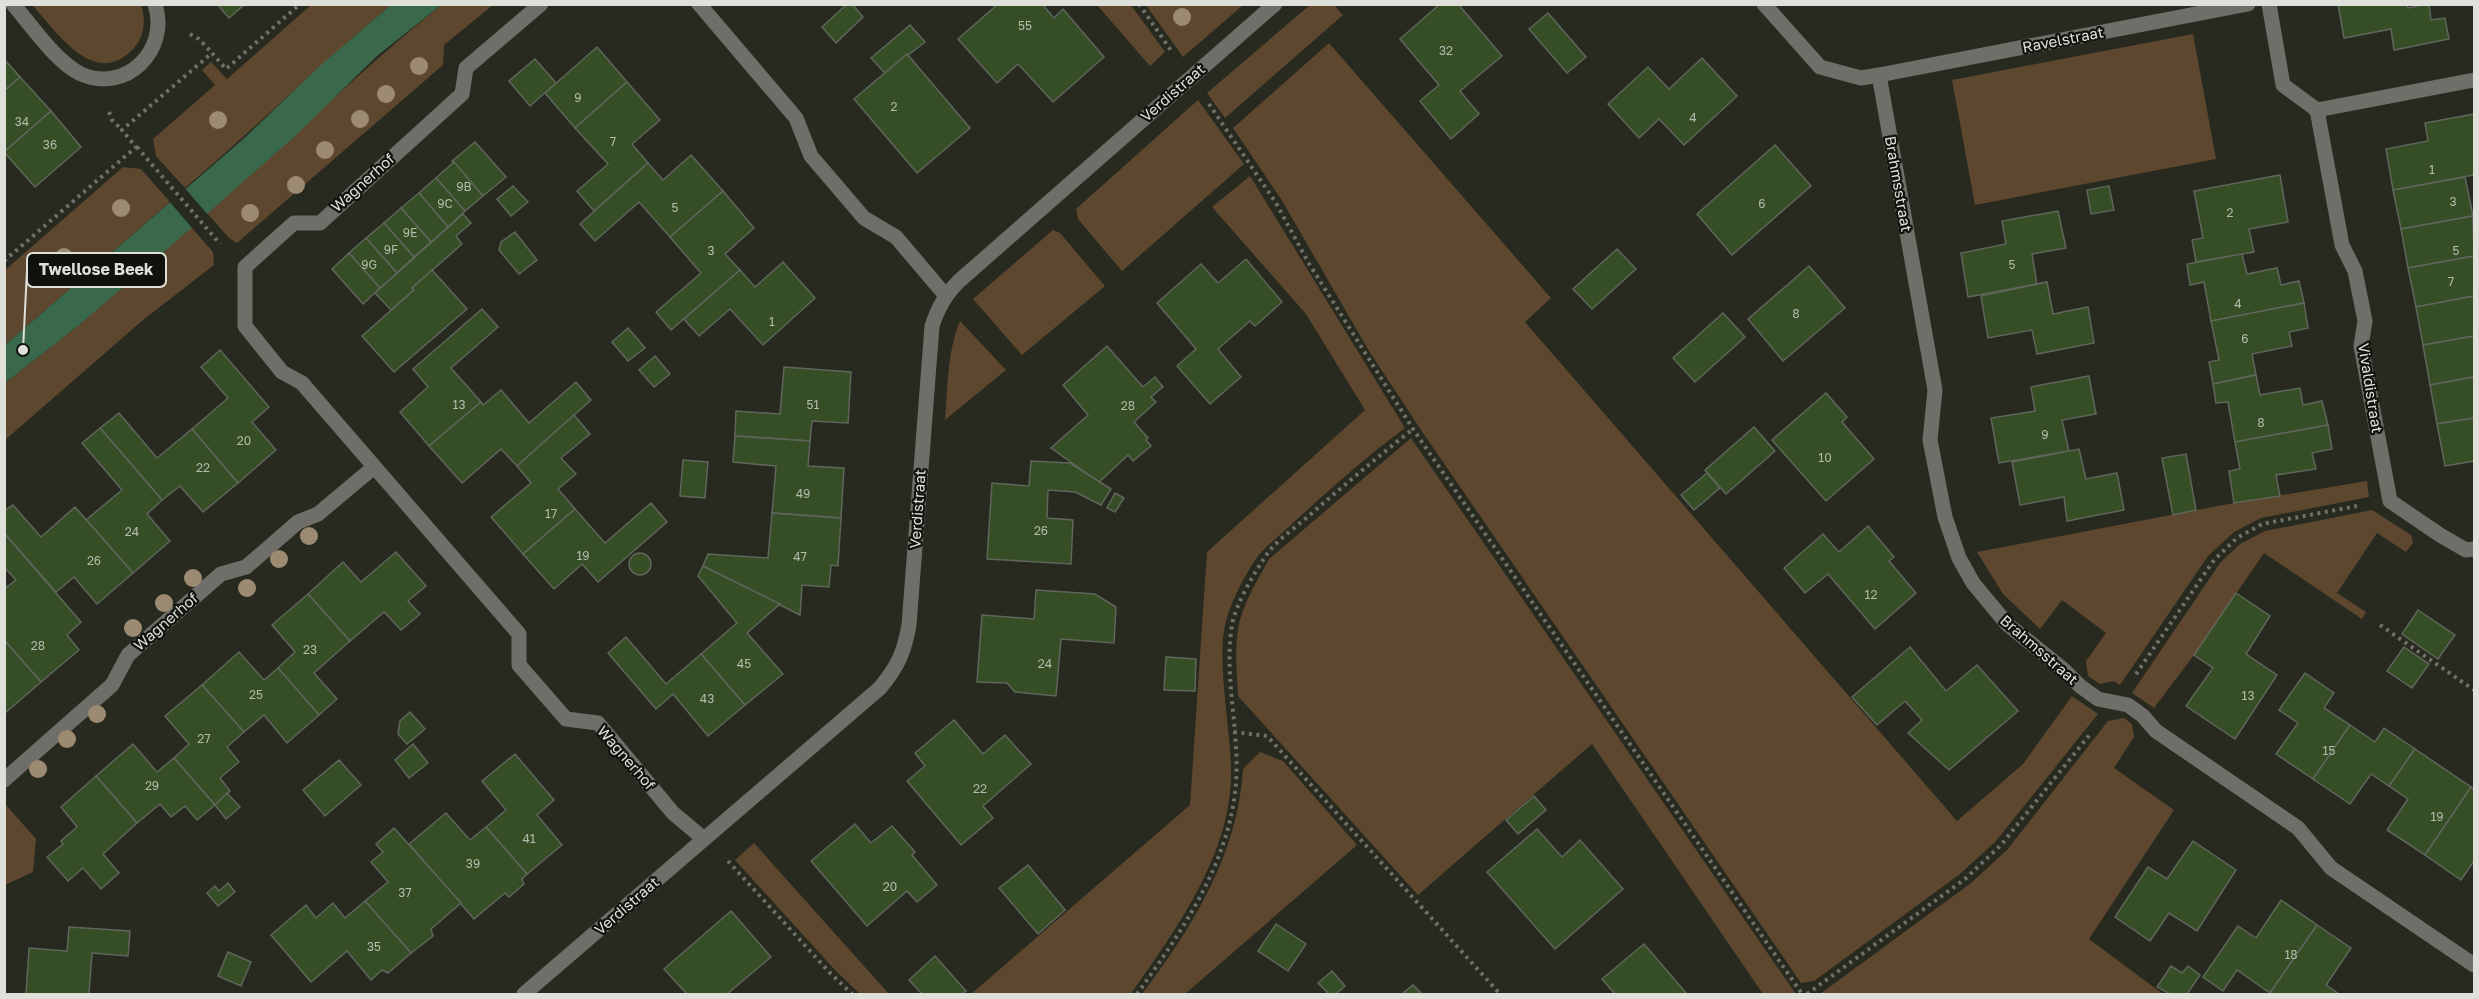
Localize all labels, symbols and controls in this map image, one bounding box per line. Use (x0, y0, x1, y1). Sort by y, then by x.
house number: 55 (1018, 18, 1032, 33)
street label: Ravelstraat (2021, 22, 2105, 56)
house number: 32 (1439, 43, 1453, 58)
street label: Verdistraat (1137, 59, 1208, 125)
house number: 9 (574, 90, 582, 105)
house number: 2 (891, 99, 898, 114)
house number: 4 (1689, 110, 1697, 125)
house number: 34 (15, 114, 29, 129)
house number: 7 (610, 134, 616, 149)
street label: Brahmsstraat (1882, 134, 1916, 233)
house number: 36 (43, 137, 57, 152)
street label: Wagnerhof (327, 149, 398, 215)
house number: 1 (2429, 162, 2435, 177)
house number: 9B (456, 179, 472, 194)
house number: 3 (2449, 194, 2457, 209)
house number: 9C (437, 196, 453, 211)
house number: 6 (1758, 196, 1766, 211)
house number: 5 (672, 200, 679, 215)
house number: 2 (2227, 205, 2234, 220)
house number: 9E (403, 225, 417, 240)
house number: 9F (384, 242, 398, 257)
house number: 3 (707, 243, 715, 258)
house number: 5 (2453, 243, 2460, 258)
callout: Twellose Beek (27, 253, 166, 287)
house number: 9G (361, 257, 377, 272)
house number: 5 (2009, 257, 2016, 272)
text: Twellose Beek (39, 259, 154, 279)
house number: 7 (2448, 274, 2454, 289)
house number: 4 (2234, 296, 2242, 311)
house number: 8 (1792, 306, 1800, 321)
house number: 1 (769, 314, 775, 329)
house number: 6 (2241, 331, 2249, 346)
street label: Vivaldistraat (2355, 342, 2387, 434)
house number: 13 (453, 397, 465, 412)
house number: 51 (807, 397, 820, 412)
house number: 28 (1121, 398, 1135, 413)
house number: 8 (2257, 415, 2265, 430)
house number: 9 (2041, 427, 2049, 442)
house number: 20 (237, 433, 251, 448)
house number: 10 (1818, 450, 1832, 465)
house number: 22 (196, 460, 210, 475)
street label: Verdistraat (905, 469, 929, 549)
house number: 49 (796, 486, 810, 501)
house number: 17 (545, 506, 557, 521)
house number: 26 (1034, 523, 1048, 538)
house number: 24 (125, 524, 139, 539)
house number: 19 (576, 548, 590, 563)
house number: 47 (793, 549, 807, 564)
house number: 26 (87, 553, 101, 568)
house number: 12 (1865, 587, 1877, 602)
street label: Wagnerhof (130, 588, 201, 654)
street label: Brahmsstraat (1997, 611, 2082, 688)
house number: 28 (31, 638, 45, 653)
house number: 23 (303, 642, 317, 657)
house number: 45 (737, 656, 751, 671)
house number: 24 (1038, 656, 1052, 671)
house number: 25 (249, 687, 263, 702)
house number: 13 (2242, 688, 2254, 703)
house number: 43 (700, 691, 714, 706)
street label: Wagnerhof (594, 722, 660, 793)
house number: 27 (197, 731, 211, 746)
house number: 15 (2323, 743, 2335, 758)
house number: 29 (145, 778, 159, 793)
house number: 22 (973, 781, 987, 796)
house number: 19 (2430, 809, 2444, 824)
house number: 41 (522, 831, 536, 846)
house number: 39 (466, 856, 480, 871)
street label: Verdistraat (591, 872, 662, 938)
house number: 20 (883, 879, 897, 894)
house number: 37 (398, 885, 412, 900)
house number: 35 (367, 939, 381, 954)
house number: 18 (2284, 947, 2298, 962)

